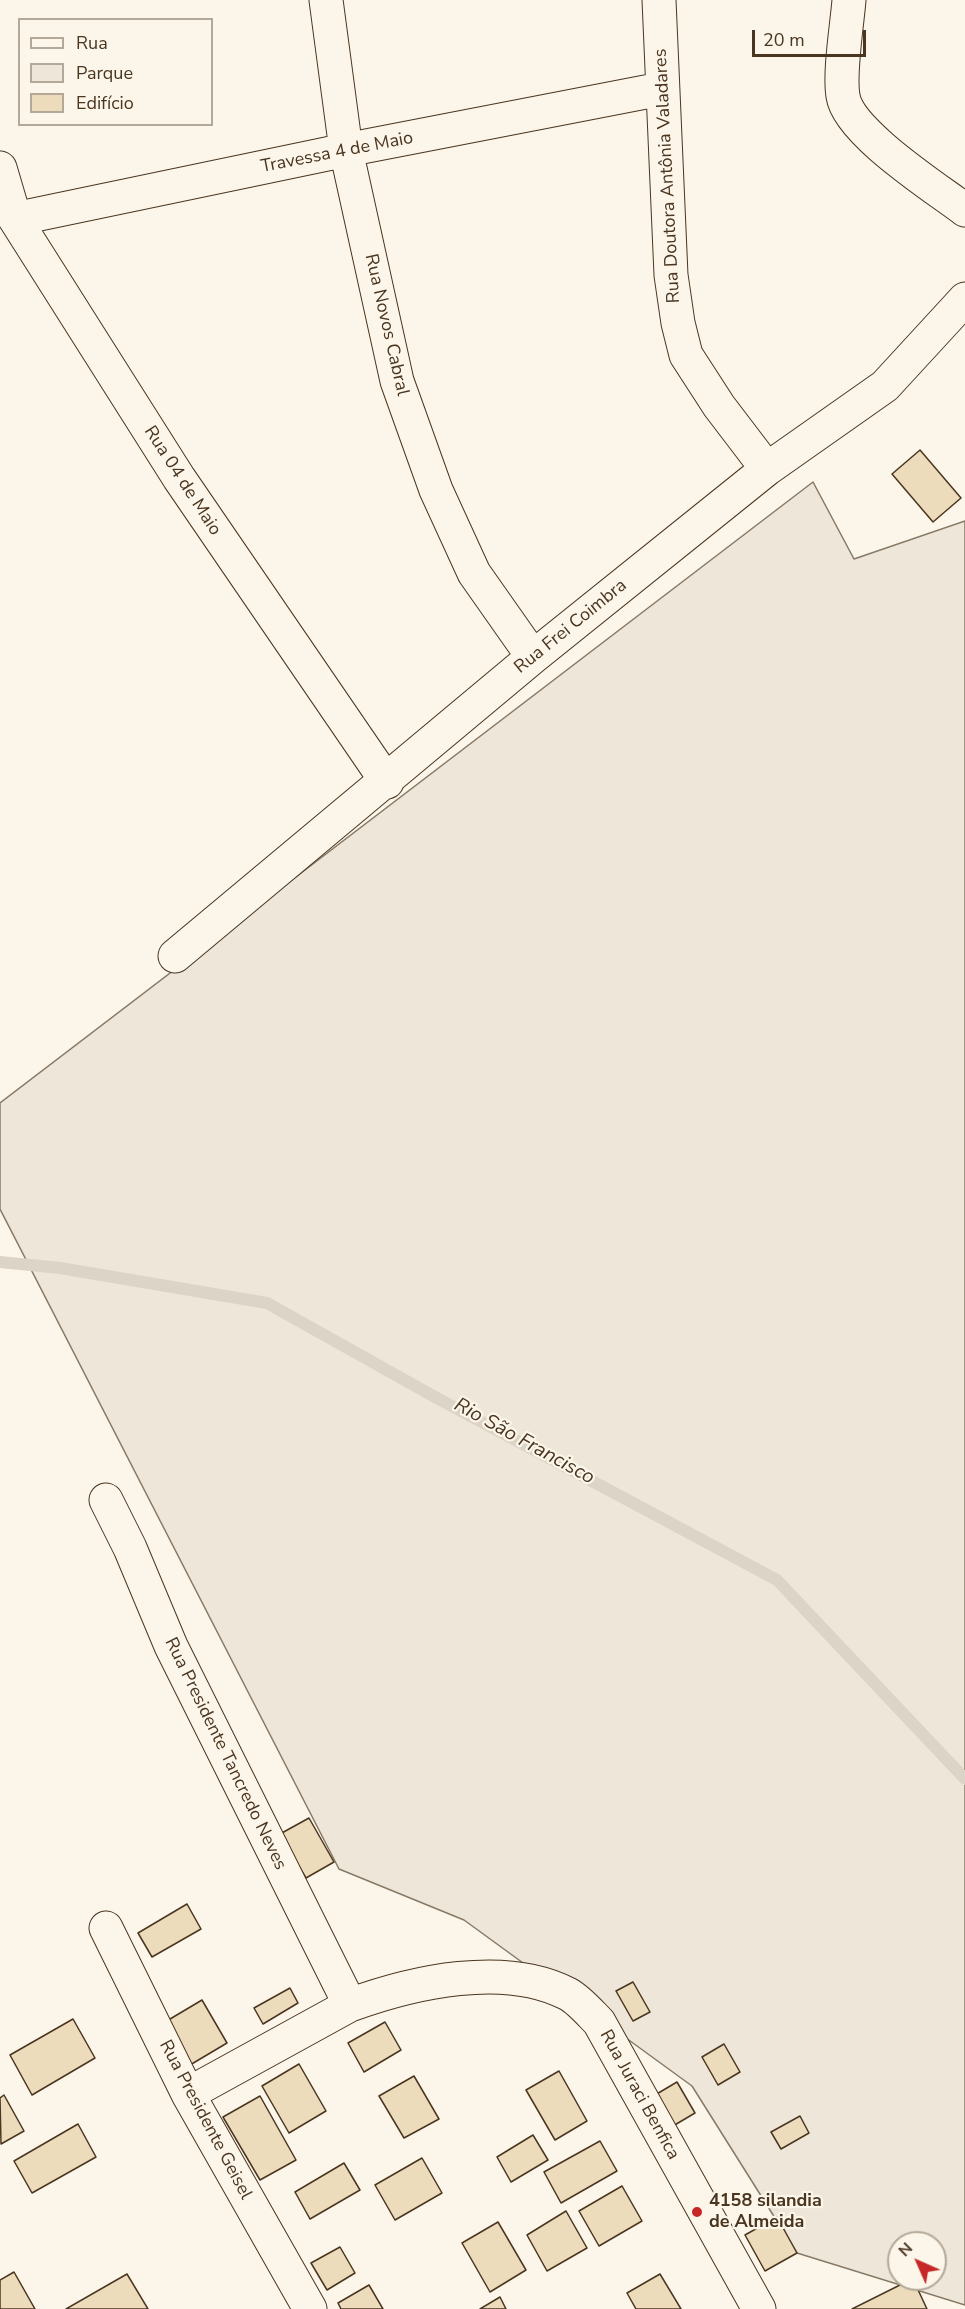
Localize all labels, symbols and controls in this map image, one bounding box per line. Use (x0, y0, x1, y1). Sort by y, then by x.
legend (18, 18, 213, 126)
scale bar (755, 18, 869, 56)
text: 20 m (763, 28, 805, 52)
text: Rua (76, 31, 108, 55)
street label: Rua Doutora Antônia Valadares (651, 48, 685, 304)
text: Parque (76, 61, 133, 85)
text: Edifício (76, 91, 134, 115)
street label: Travessa 4 de Maio (259, 128, 415, 178)
street label: Rua Novos Cabral (359, 252, 413, 398)
street label: Rua 04 de Maio (139, 422, 225, 540)
street label: Rua Frei Coimbra (511, 575, 631, 679)
water label: Rio São Francisco (450, 1393, 598, 1491)
street label: Rua Presidente Tancredo Neves (159, 1634, 291, 1874)
street label: Rua Juraci Benfica (594, 2026, 684, 2164)
street label: Rua Presidente Geisel (154, 2037, 256, 2203)
place label: 4158 silandia de Almeida (709, 2191, 822, 2234)
marker: 4158 silandia de Almeida (690, 2205, 704, 2219)
north arrow (887, 2231, 947, 2291)
text: N (894, 2238, 918, 2262)

